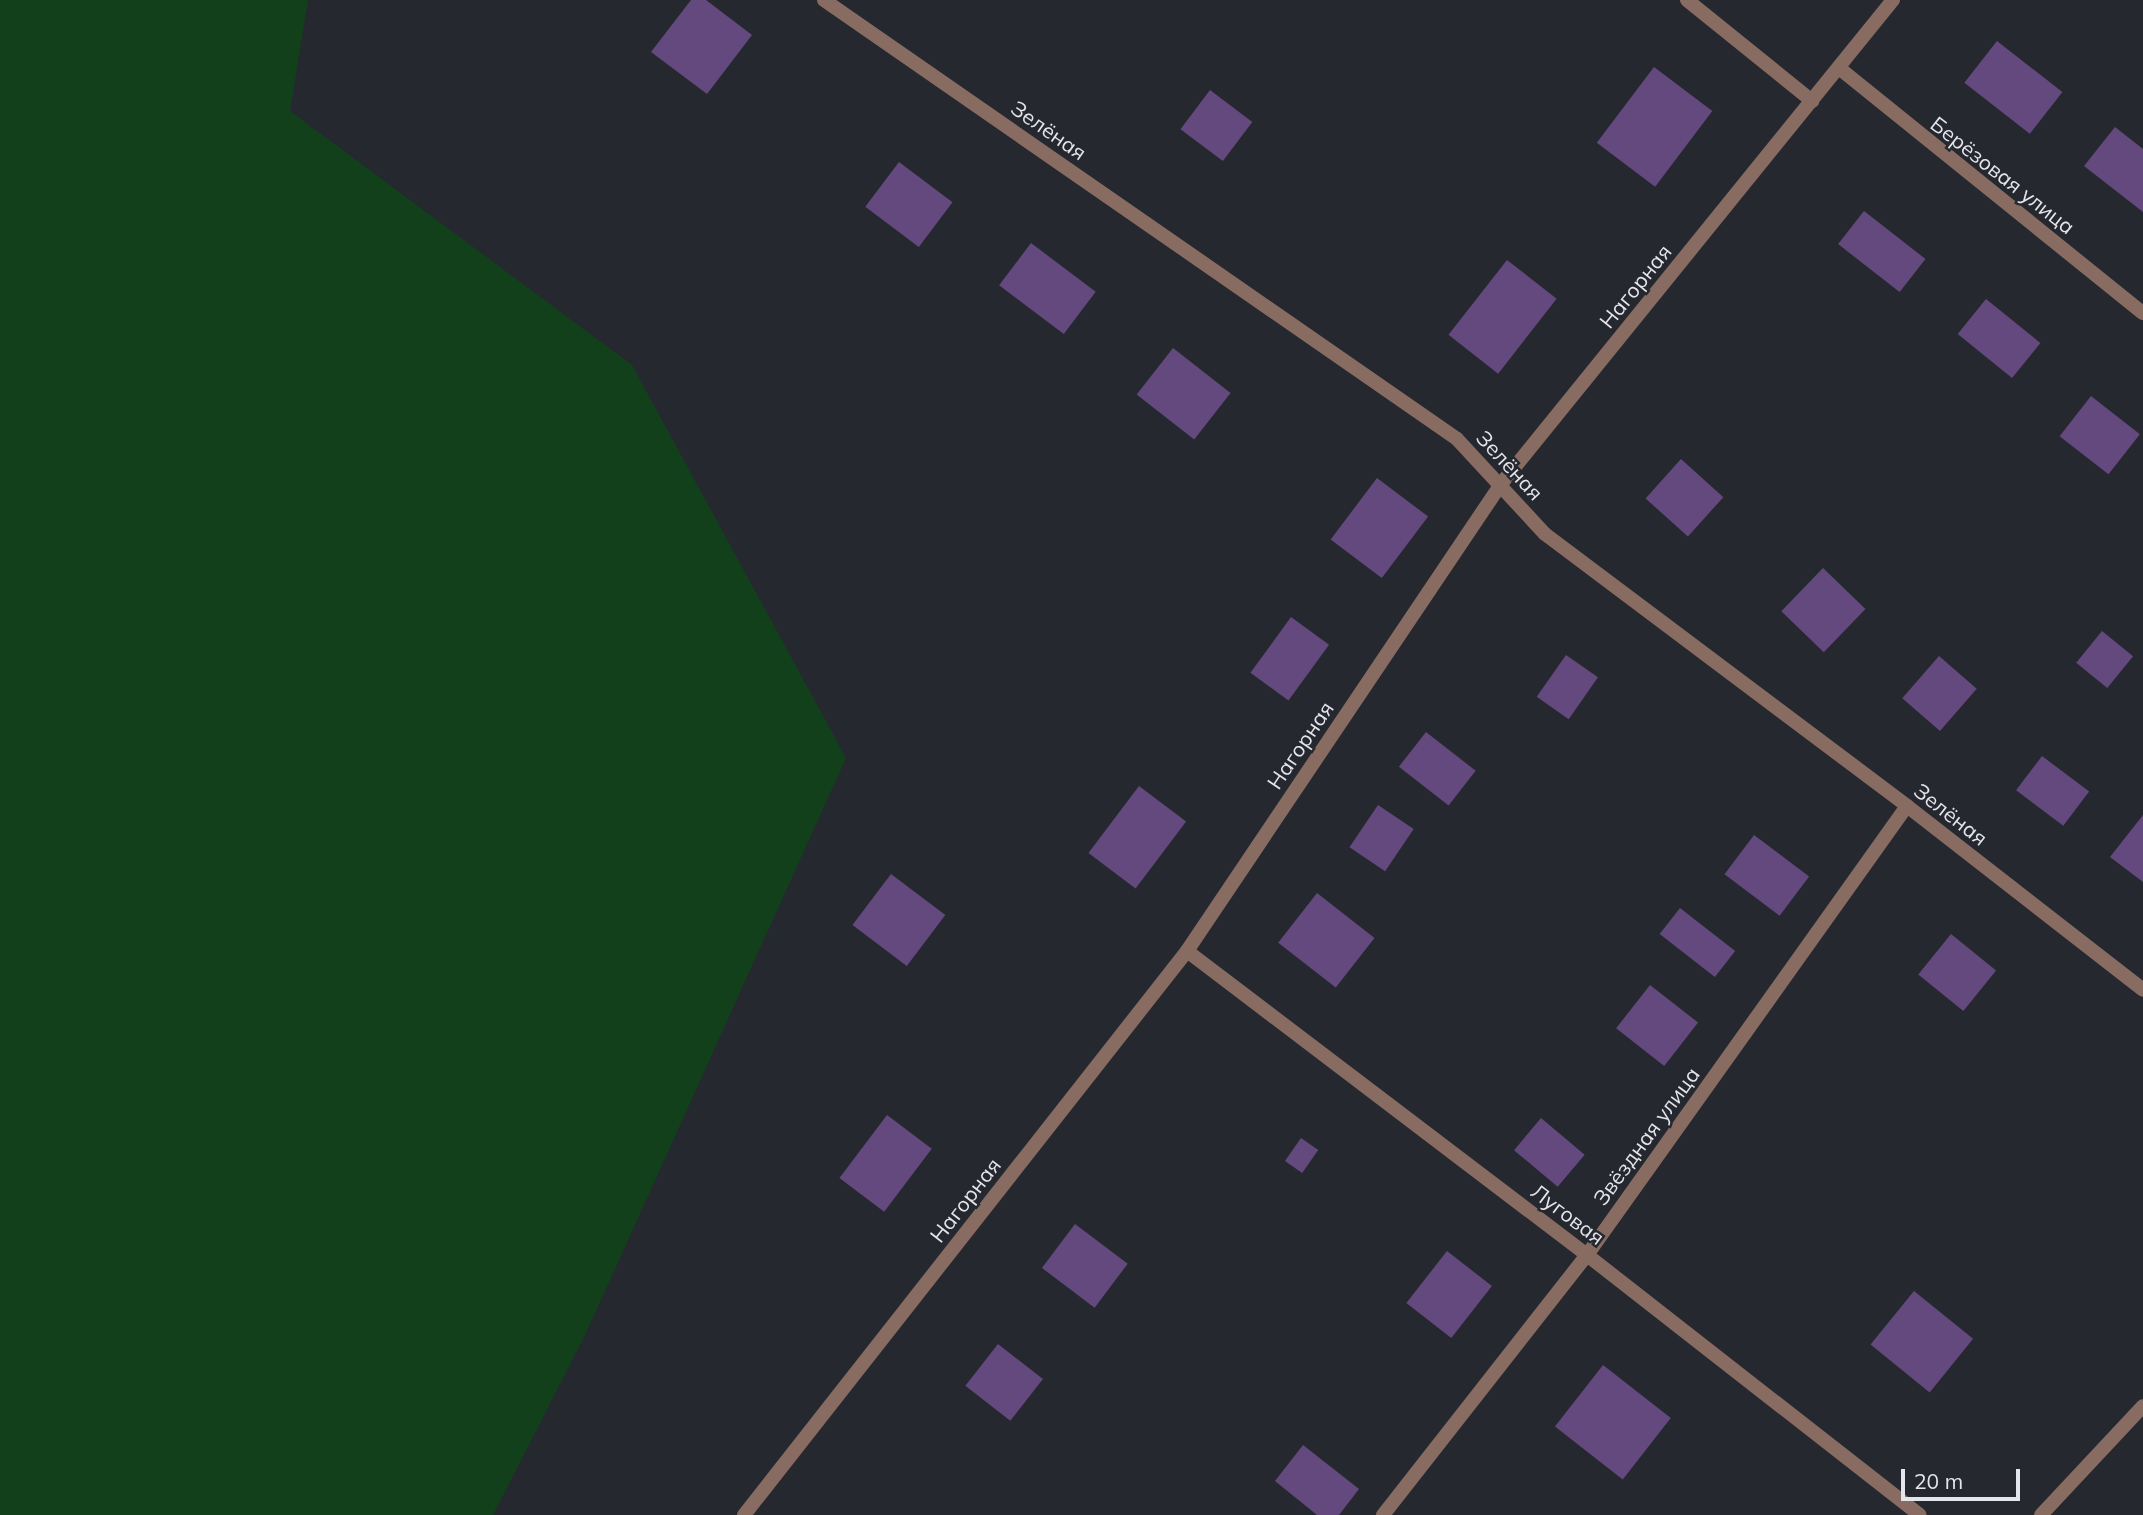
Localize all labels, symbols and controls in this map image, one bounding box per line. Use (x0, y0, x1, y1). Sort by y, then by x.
street label: Зелёная (1006, 95, 1092, 165)
street label: Берёзовая улица (1926, 111, 2080, 239)
street label: Нагорная (1594, 239, 1676, 333)
street label: Зелёная (1471, 425, 1549, 505)
street label: Нагорная (1262, 696, 1338, 794)
street label: Зелёная (1909, 778, 1993, 850)
street label: Звёздная улица (1588, 1062, 1704, 1210)
street label: Нагорная (924, 1153, 1006, 1247)
street label: Луговая (1526, 1178, 1610, 1250)
scale bar (1905, 1456, 2024, 1500)
text: 20 m (1914, 1468, 1963, 1494)

